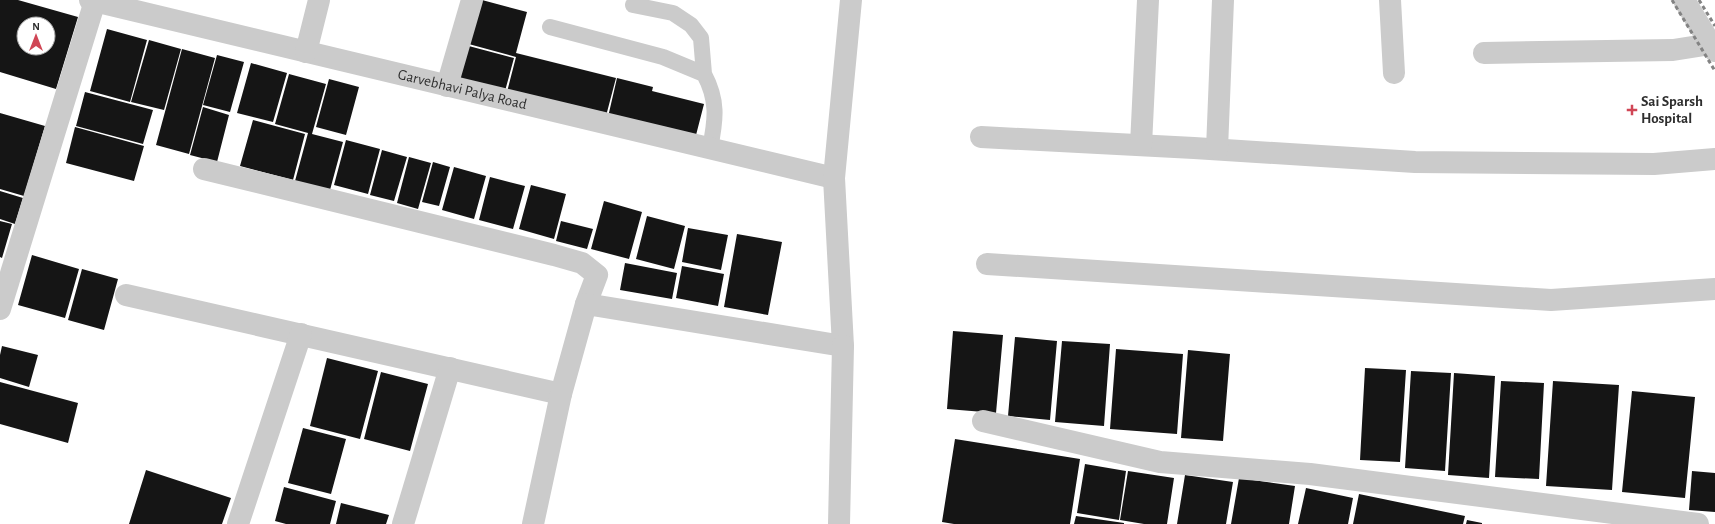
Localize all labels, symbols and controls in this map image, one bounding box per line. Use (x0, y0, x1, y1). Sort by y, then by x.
north arrow (16, 16, 56, 56)
text: N (32, 21, 40, 32)
street label: Garvebhavi Palya Road (397, 66, 529, 112)
place label: Sai Sparsh Hospital (1641, 94, 1703, 126)
marker: Sai Sparsh Hospital (1626, 104, 1638, 116)

